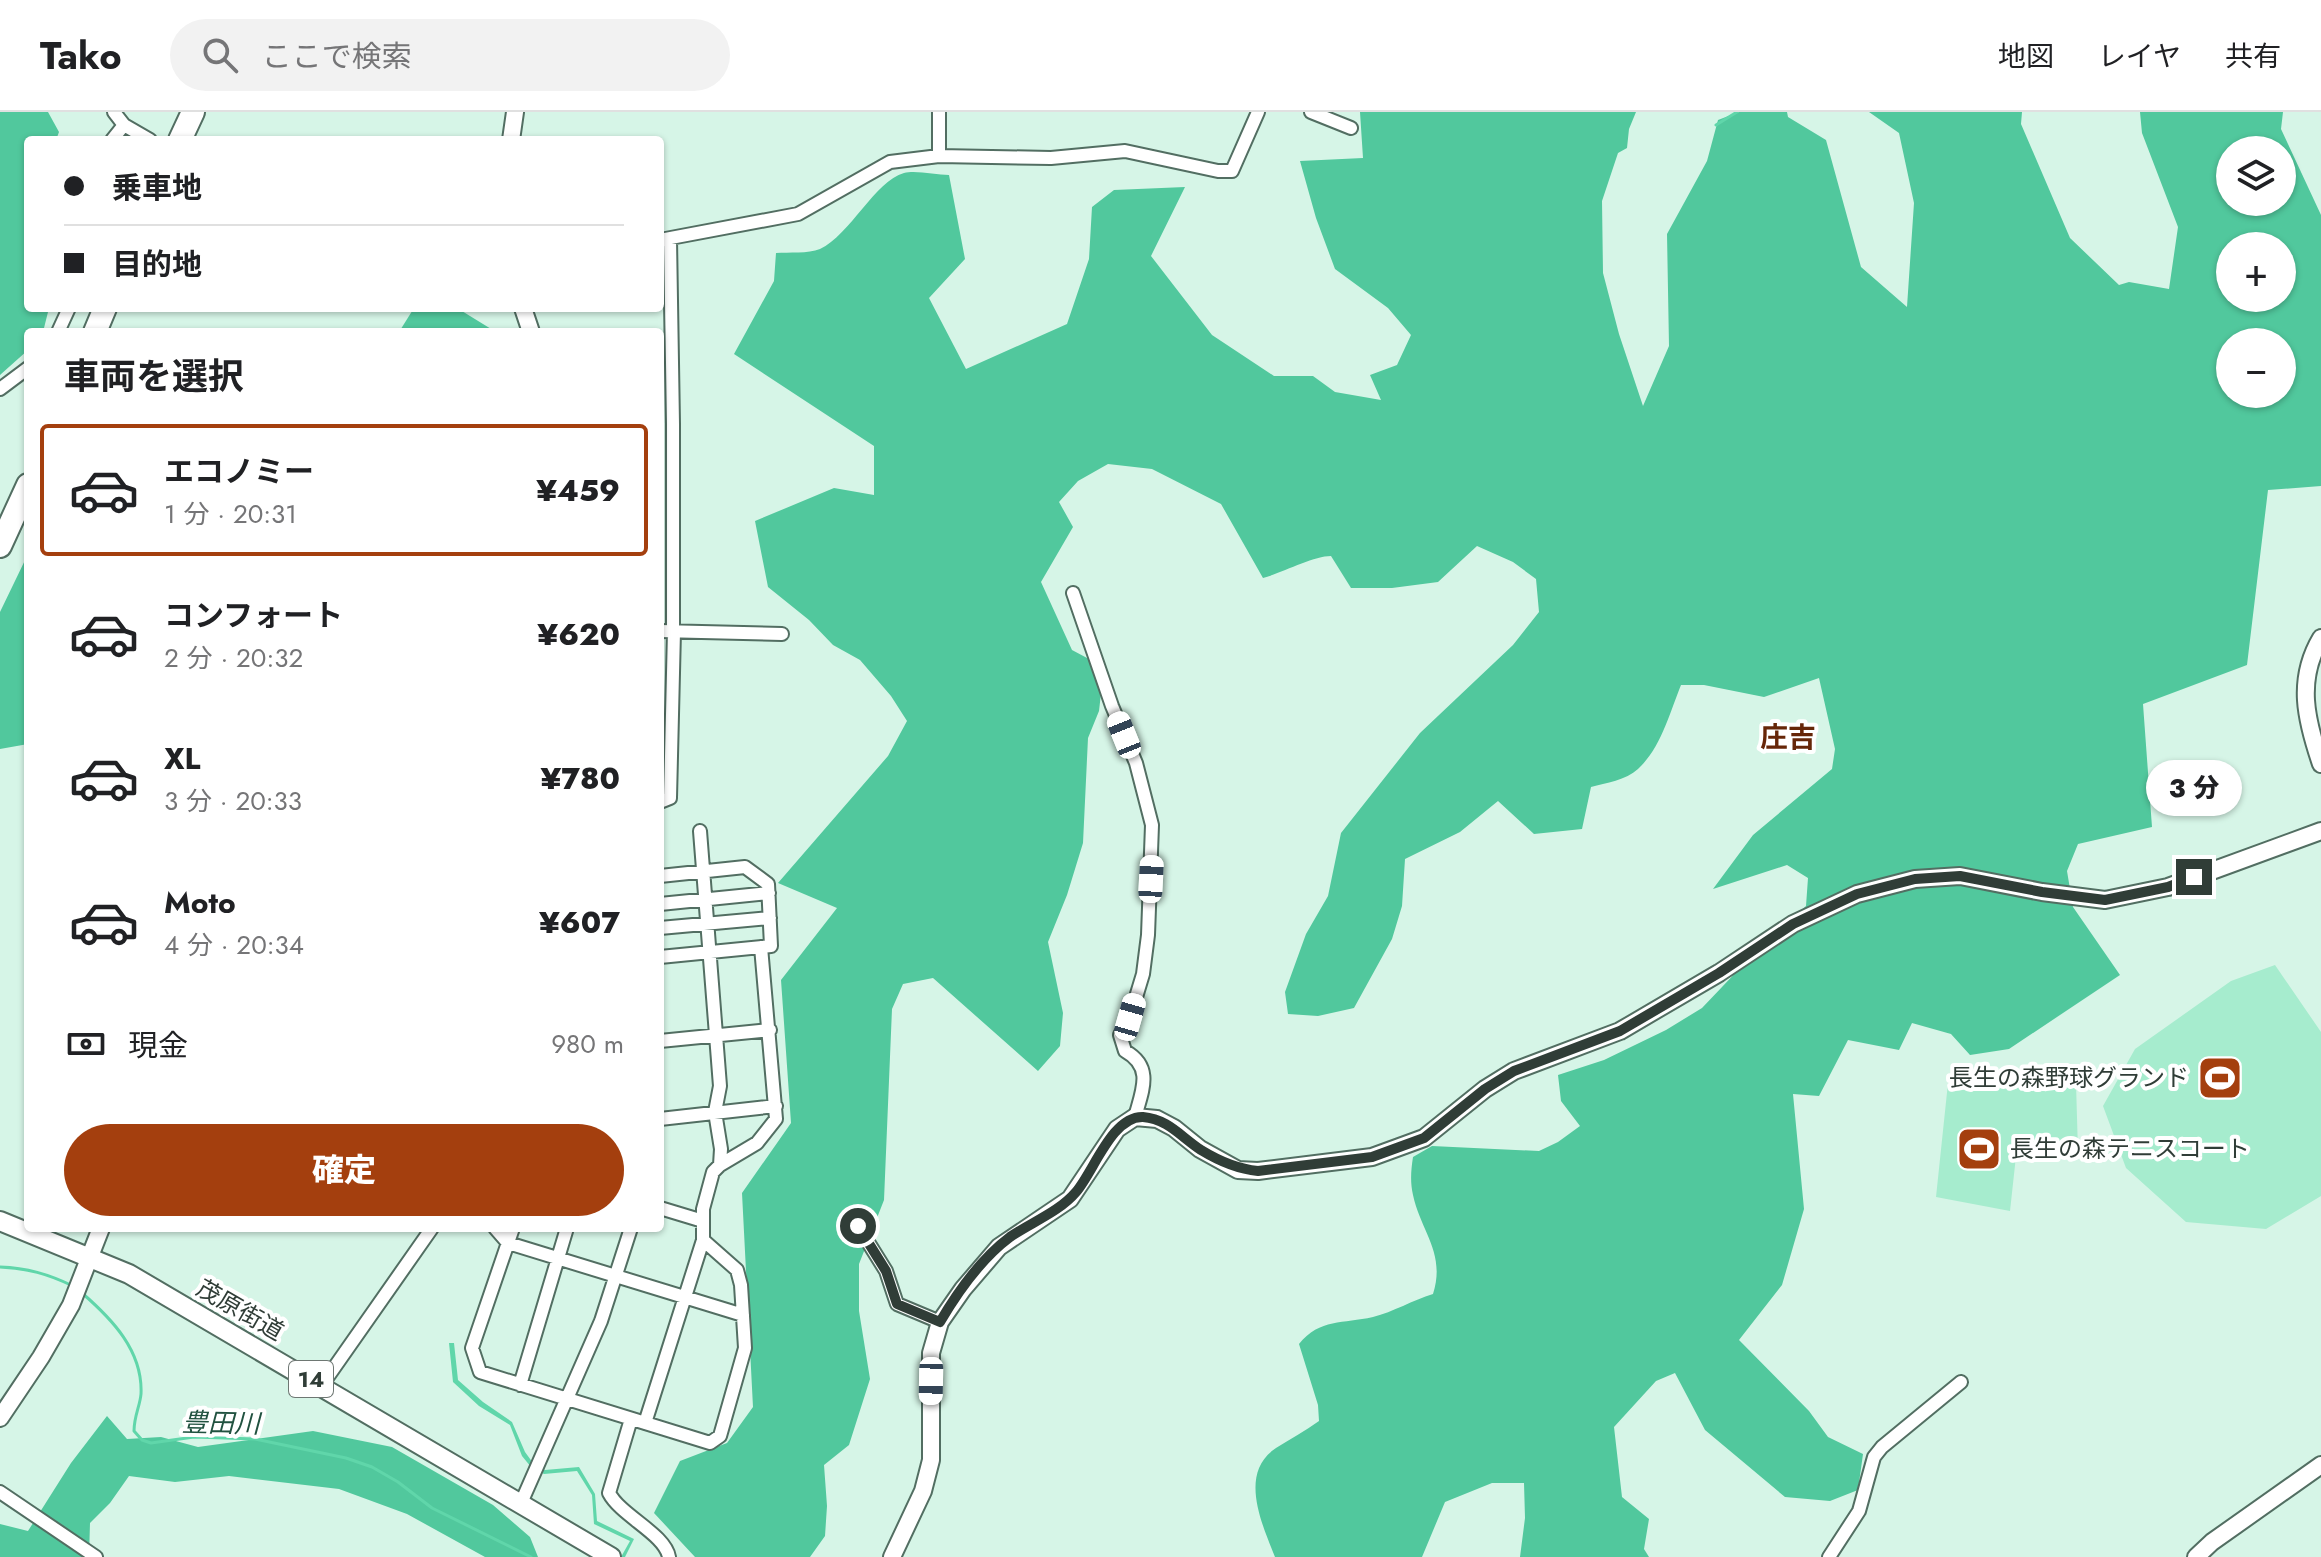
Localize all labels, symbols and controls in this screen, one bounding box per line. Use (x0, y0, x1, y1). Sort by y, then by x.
search box (170, 19, 730, 91)
text: Tako (40, 28, 122, 83)
icon: search (198, 33, 242, 77)
text: ここで検索 (262, 35, 412, 78)
text: 地図 (1998, 36, 2054, 77)
text: レイヤ (2098, 36, 2181, 77)
text: 共有 (2225, 36, 2281, 77)
map controls (2216, 136, 2296, 408)
button: layers (2216, 136, 2296, 216)
text: 乗車地 (112, 166, 202, 209)
button: + (2216, 232, 2296, 312)
text: 目的地 (112, 243, 202, 286)
button: − (2216, 328, 2296, 408)
text: 車両を選択 (64, 350, 244, 402)
text: エコノミー (164, 450, 314, 493)
icon: car (68, 454, 140, 526)
text: ¥459 (536, 469, 620, 512)
text: 1 分 · 20:31 (164, 495, 297, 533)
text: コンフォート (164, 594, 343, 637)
icon: car (68, 598, 140, 670)
text: ¥620 (537, 613, 620, 656)
text: 2 分 · 20:32 (164, 639, 303, 677)
car (1104, 708, 1144, 762)
district label: 庄吉 (1760, 717, 1816, 758)
text: XL (164, 737, 200, 780)
icon: car (68, 742, 140, 814)
text: ¥780 (540, 757, 620, 800)
callout: 3 分 (2146, 761, 2242, 817)
text: 3 分 (2169, 769, 2219, 807)
text: 3 分 · 20:33 (164, 782, 302, 820)
car (1138, 854, 1164, 904)
route end (2176, 859, 2212, 895)
text: Moto (164, 881, 236, 924)
icon: car (68, 886, 140, 958)
text: ¥607 (539, 901, 620, 944)
text: 4 分 · 20:34 (164, 926, 304, 964)
car (1112, 991, 1148, 1043)
icon: cash (64, 1022, 108, 1066)
text: 現金 (128, 1024, 188, 1067)
text: 980 m (551, 1025, 624, 1063)
sports icon: 長生の森野球グランド (2196, 1054, 2244, 1102)
place label: 長生の森野球グランド (1949, 1060, 2189, 1095)
button: 確定 (64, 1124, 624, 1216)
sports icon: 長生の森テニスコート (1955, 1125, 2003, 1173)
place label: 長生の森テニスコート (2010, 1131, 2250, 1166)
route start (840, 1208, 876, 1244)
street label: 茂原街道 (190, 1270, 291, 1349)
car (919, 1357, 943, 1405)
road number: 14 (289, 1361, 333, 1397)
water label: 豊田川 (182, 1403, 263, 1443)

